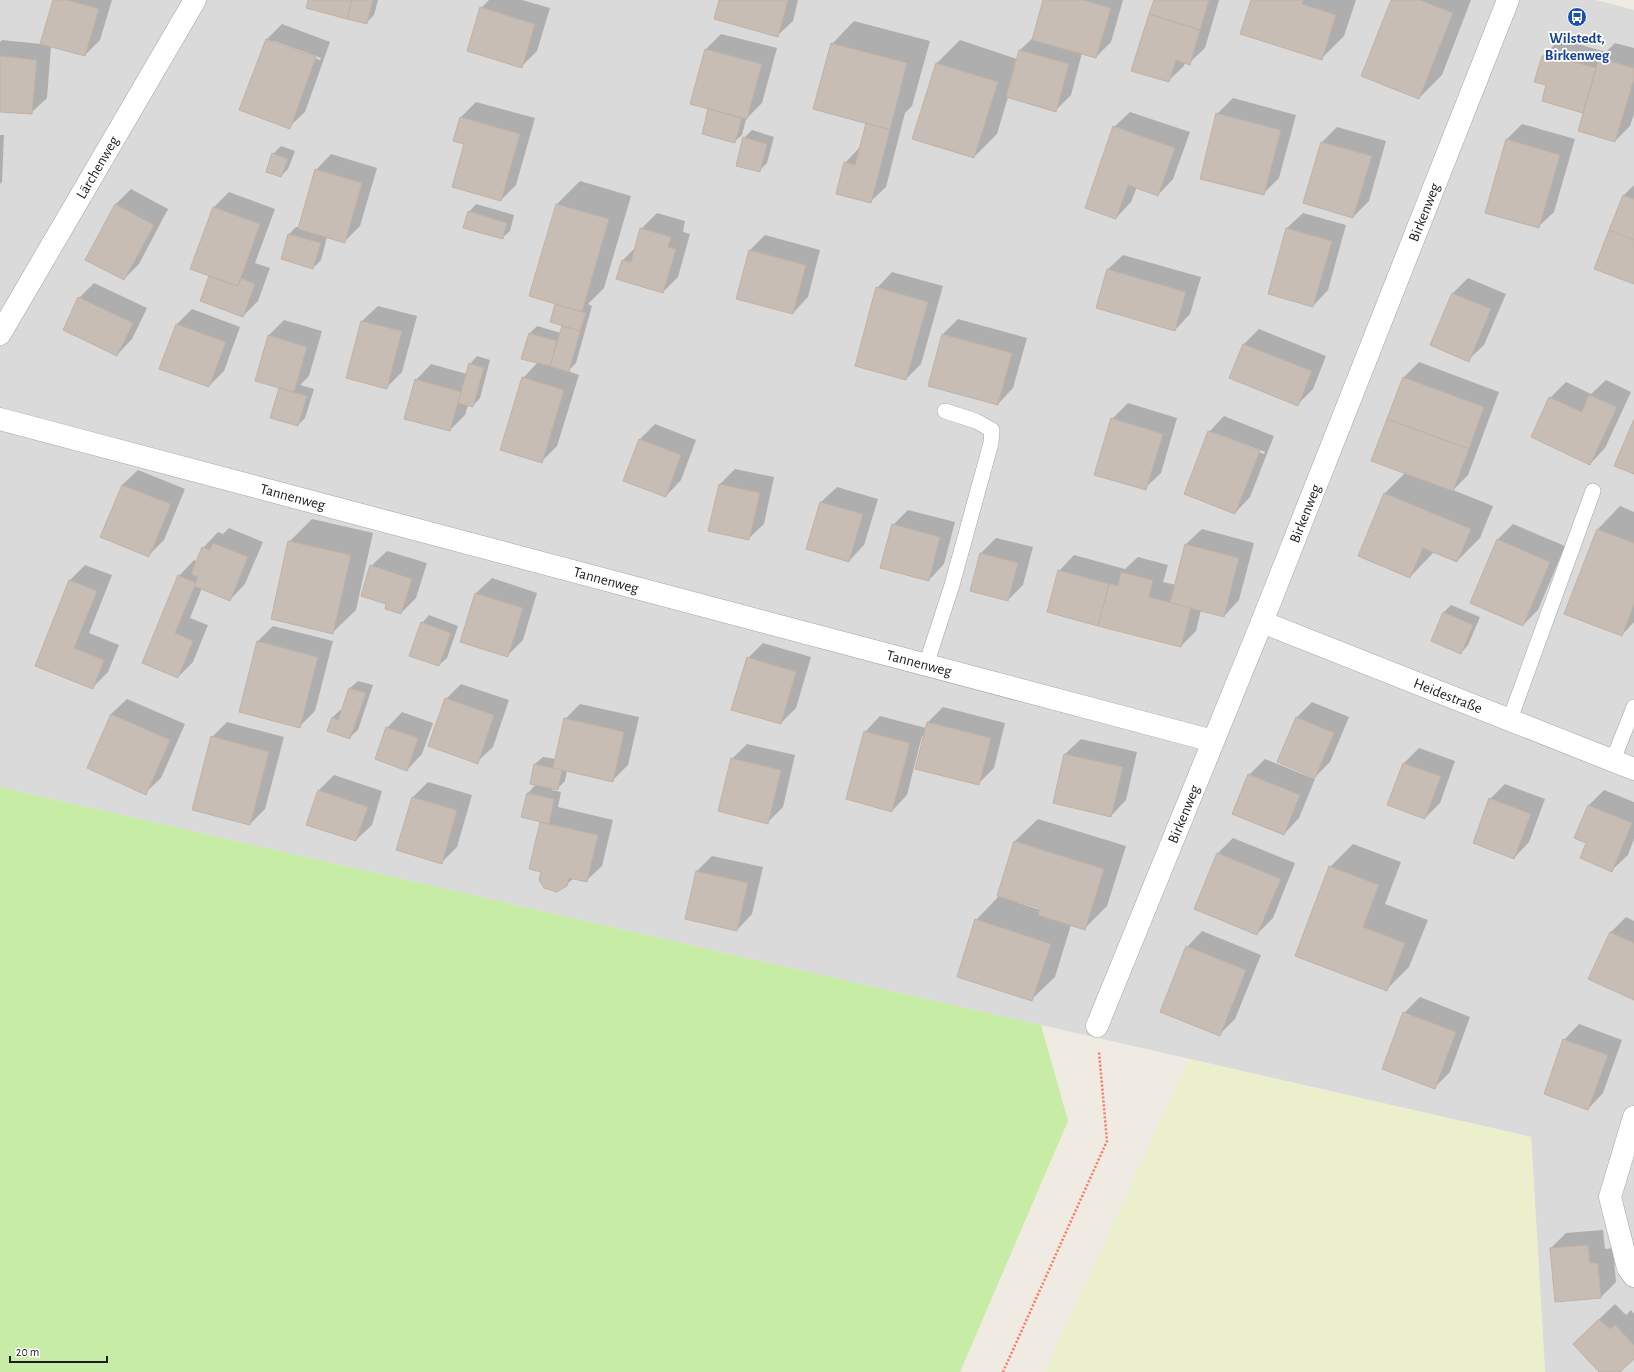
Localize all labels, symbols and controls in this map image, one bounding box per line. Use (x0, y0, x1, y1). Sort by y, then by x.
bus stop icon: Wilstedt, Birkenweg (1566, 6, 1588, 28)
place label: Wilstedt, Birkenweg (1545, 31, 1610, 63)
street label: Lärchenweg (74, 133, 122, 202)
street label: Birkenweg (1406, 180, 1443, 244)
street label: Tannenweg (258, 481, 328, 513)
street label: Birkenweg (1287, 482, 1324, 545)
street label: Tannenweg (572, 565, 641, 596)
street label: Tannenweg (885, 648, 954, 679)
street label: Heidestraße (1411, 676, 1484, 716)
street label: Birkenweg (1165, 782, 1203, 846)
scale bar (10, 1338, 107, 1364)
text: 20 m (16, 1346, 39, 1358)

